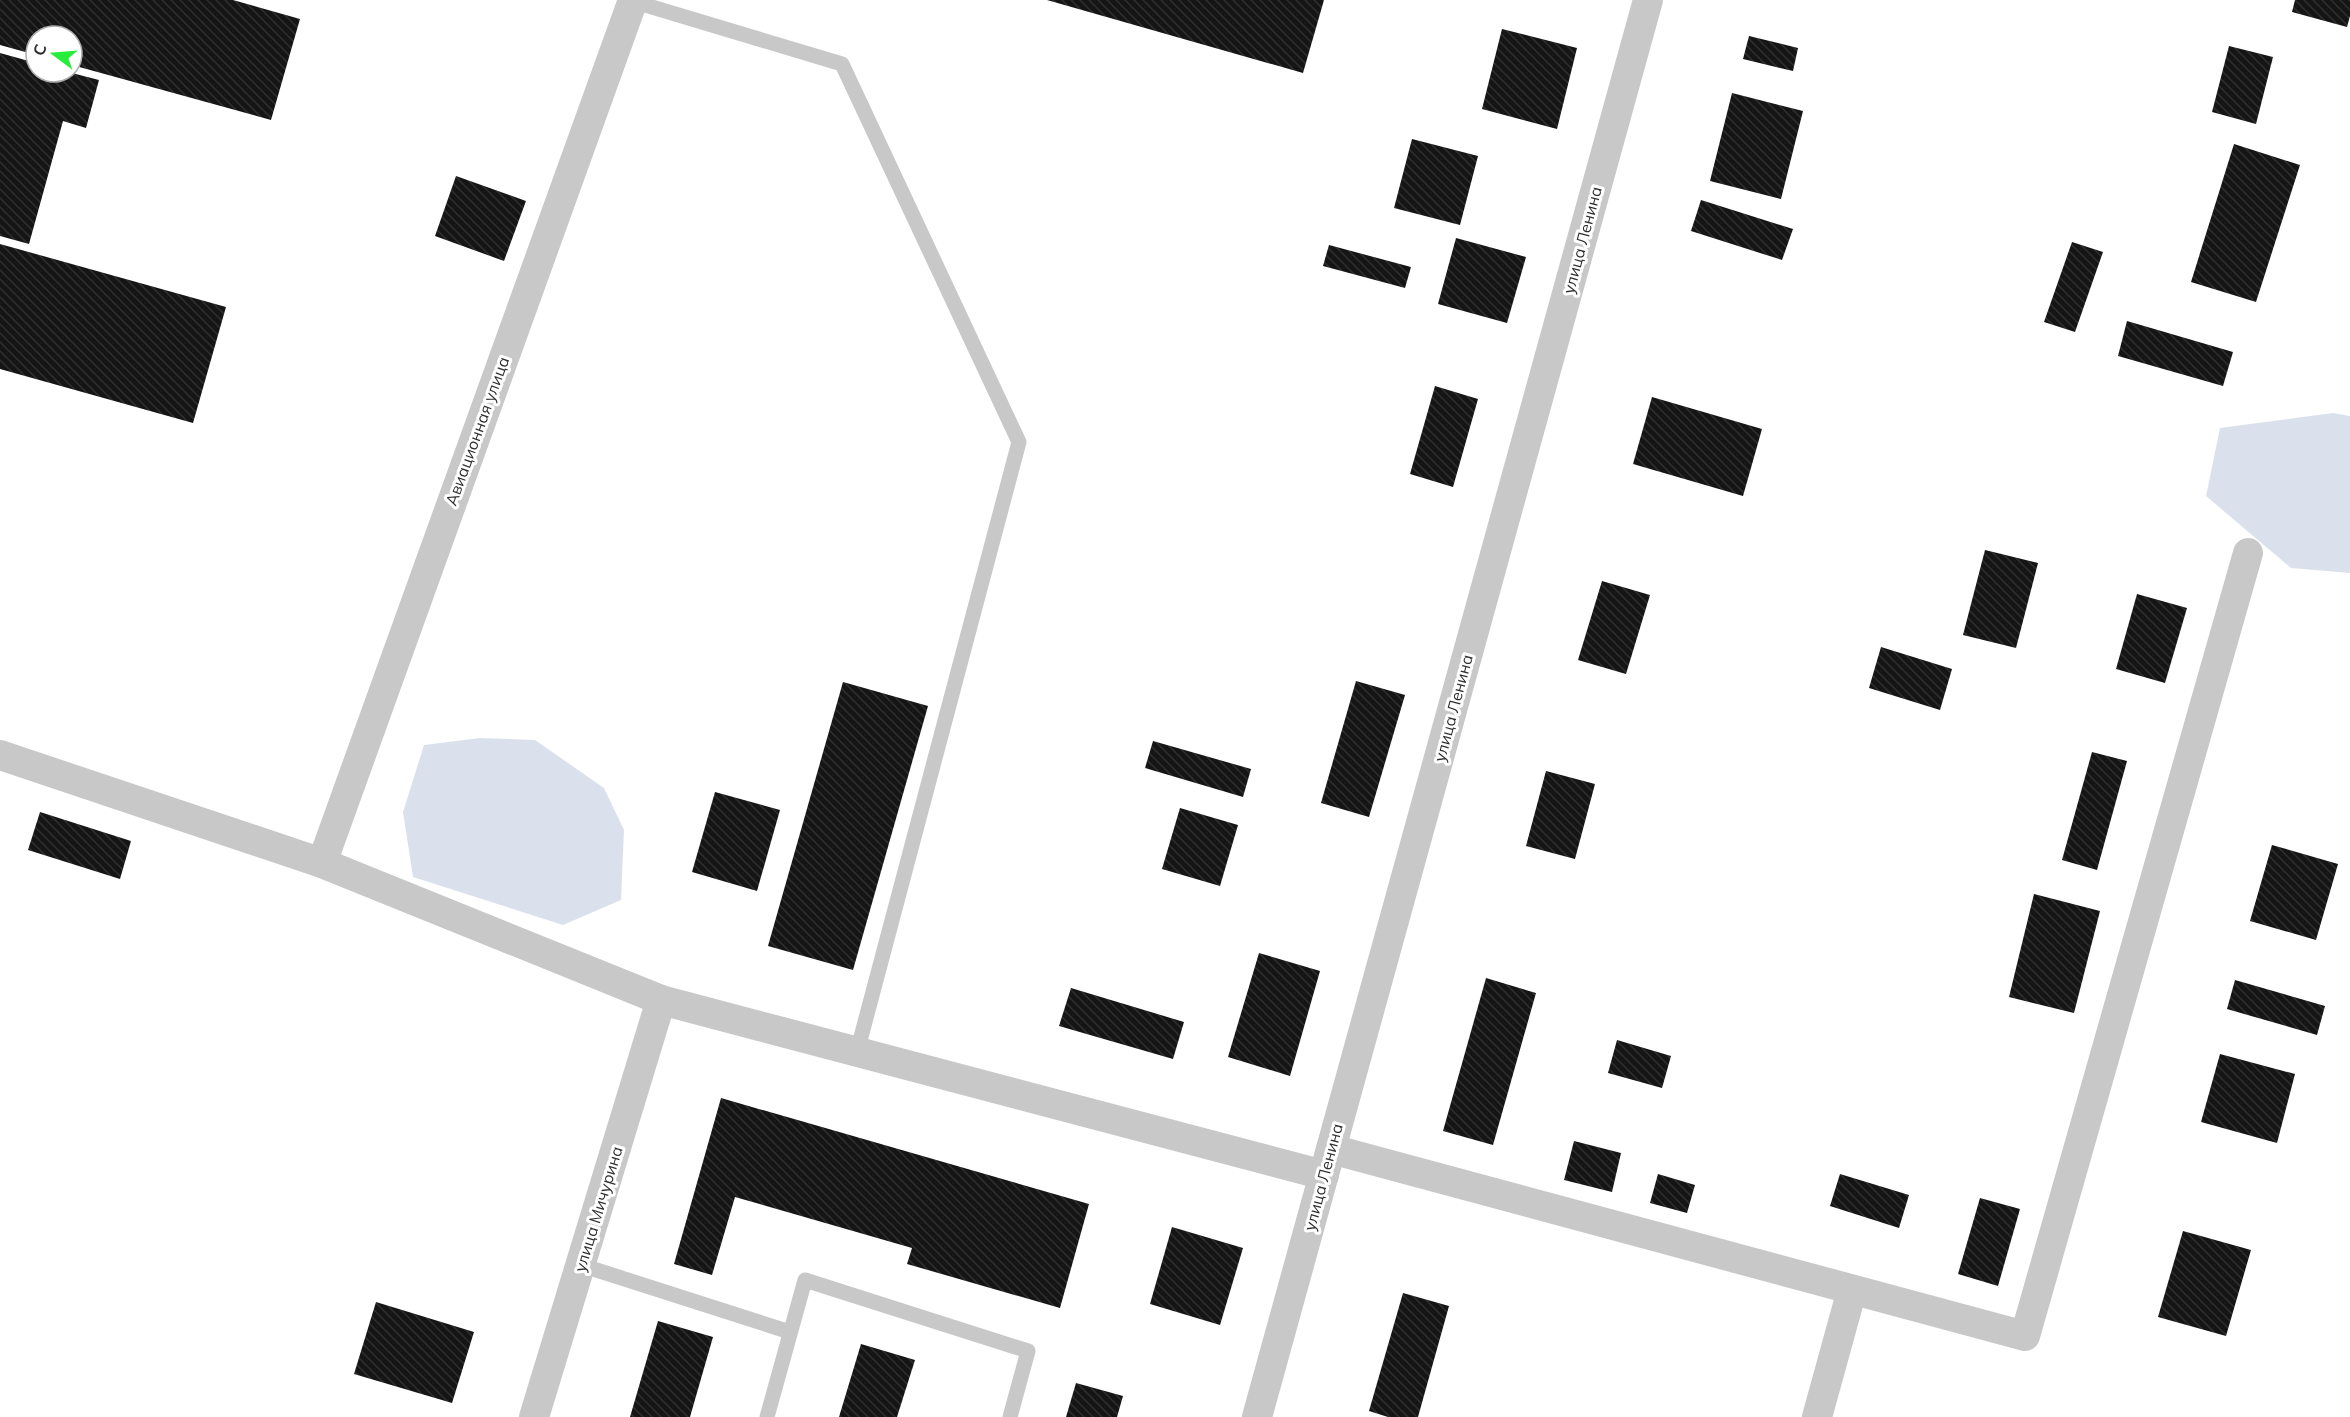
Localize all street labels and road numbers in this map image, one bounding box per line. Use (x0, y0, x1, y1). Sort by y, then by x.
street label: улица Ленина (1558, 184, 1606, 296)
street label: Авиационная улица (441, 354, 513, 508)
street label: улица Ленина (1429, 652, 1477, 764)
street label: улица Ленина (1299, 1121, 1347, 1233)
street label: улица Мичурина (569, 1144, 627, 1274)

